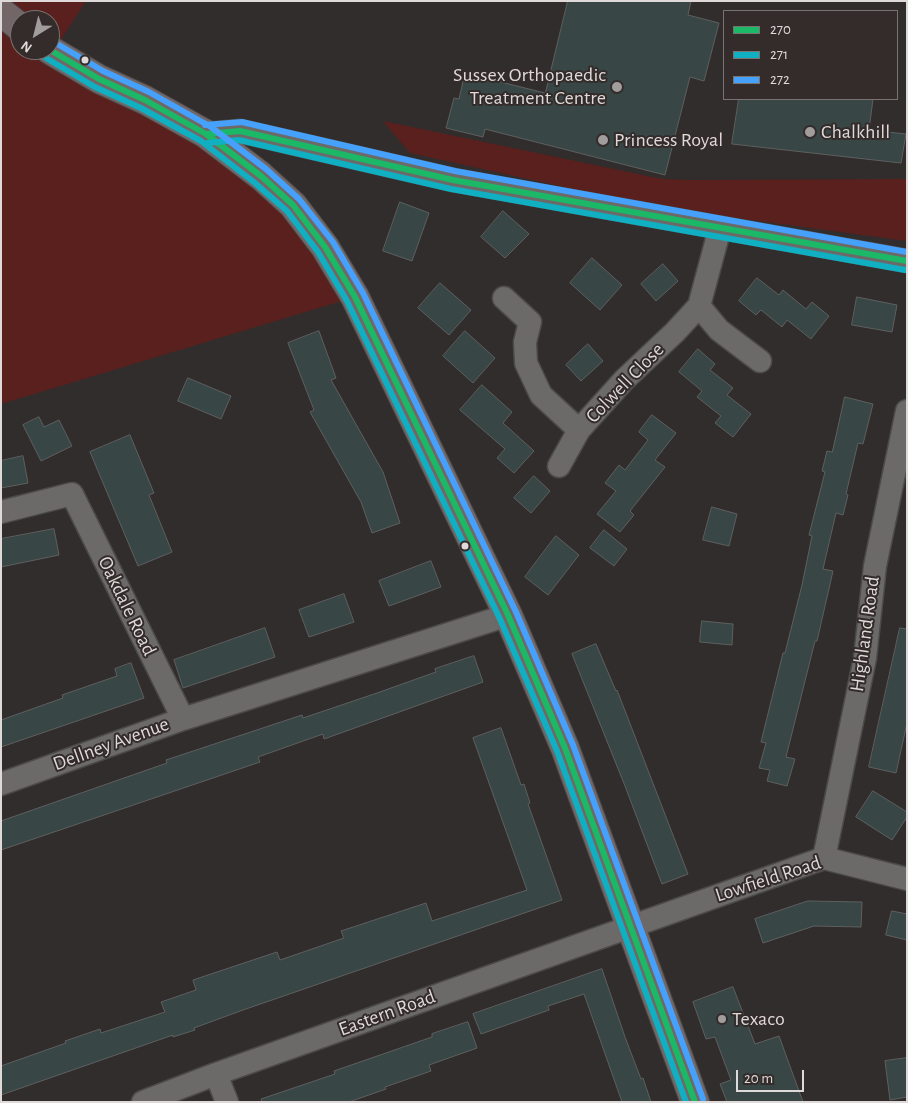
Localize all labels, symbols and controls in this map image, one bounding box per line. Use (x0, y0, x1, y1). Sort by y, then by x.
north arrow (10, 10, 60, 60)
legend (723, 10, 898, 100)
text: 270 (770, 22, 791, 37)
text: N (19, 38, 35, 55)
text: 271 (770, 47, 788, 62)
unlabelled marker (80, 55, 90, 65)
place label: Sussex Orthopaedic Treatment Centre (453, 63, 606, 110)
text: 272 (770, 72, 790, 87)
marker: Sussex Orthopaedic Treatment Centre (610, 80, 624, 94)
place label: Chalkhill (821, 120, 890, 144)
marker: Chalkhill (803, 125, 817, 139)
place label: Princess Royal (614, 128, 723, 152)
marker: Princess Royal (596, 133, 610, 147)
street label: Colwell Close (581, 338, 669, 428)
unlabelled marker (460, 541, 470, 551)
street label: Oakdale Road (93, 552, 161, 660)
street label: Highland Road (845, 575, 885, 693)
street label: Dellney Avenue (50, 712, 172, 776)
street label: Lowfield Road (712, 851, 824, 907)
street label: Eastern Road (335, 984, 439, 1042)
place label: Texaco (732, 1007, 785, 1031)
marker: Texaco (716, 1013, 728, 1025)
scale bar (738, 1060, 806, 1092)
text: 20 m (744, 1071, 773, 1086)

